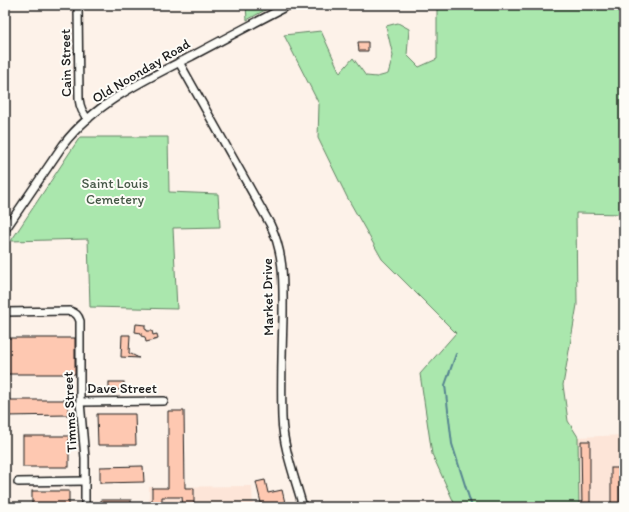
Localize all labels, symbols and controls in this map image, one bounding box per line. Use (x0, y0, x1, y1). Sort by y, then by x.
street label: Cain Street (57, 29, 75, 97)
street label: Old Noonday Road (89, 35, 193, 107)
park label: Saint Louis Cemetery (82, 175, 148, 208)
street label: Market Drive (259, 258, 277, 336)
street label: Timms Street (59, 371, 81, 453)
street label: Dave Street (87, 380, 157, 397)

